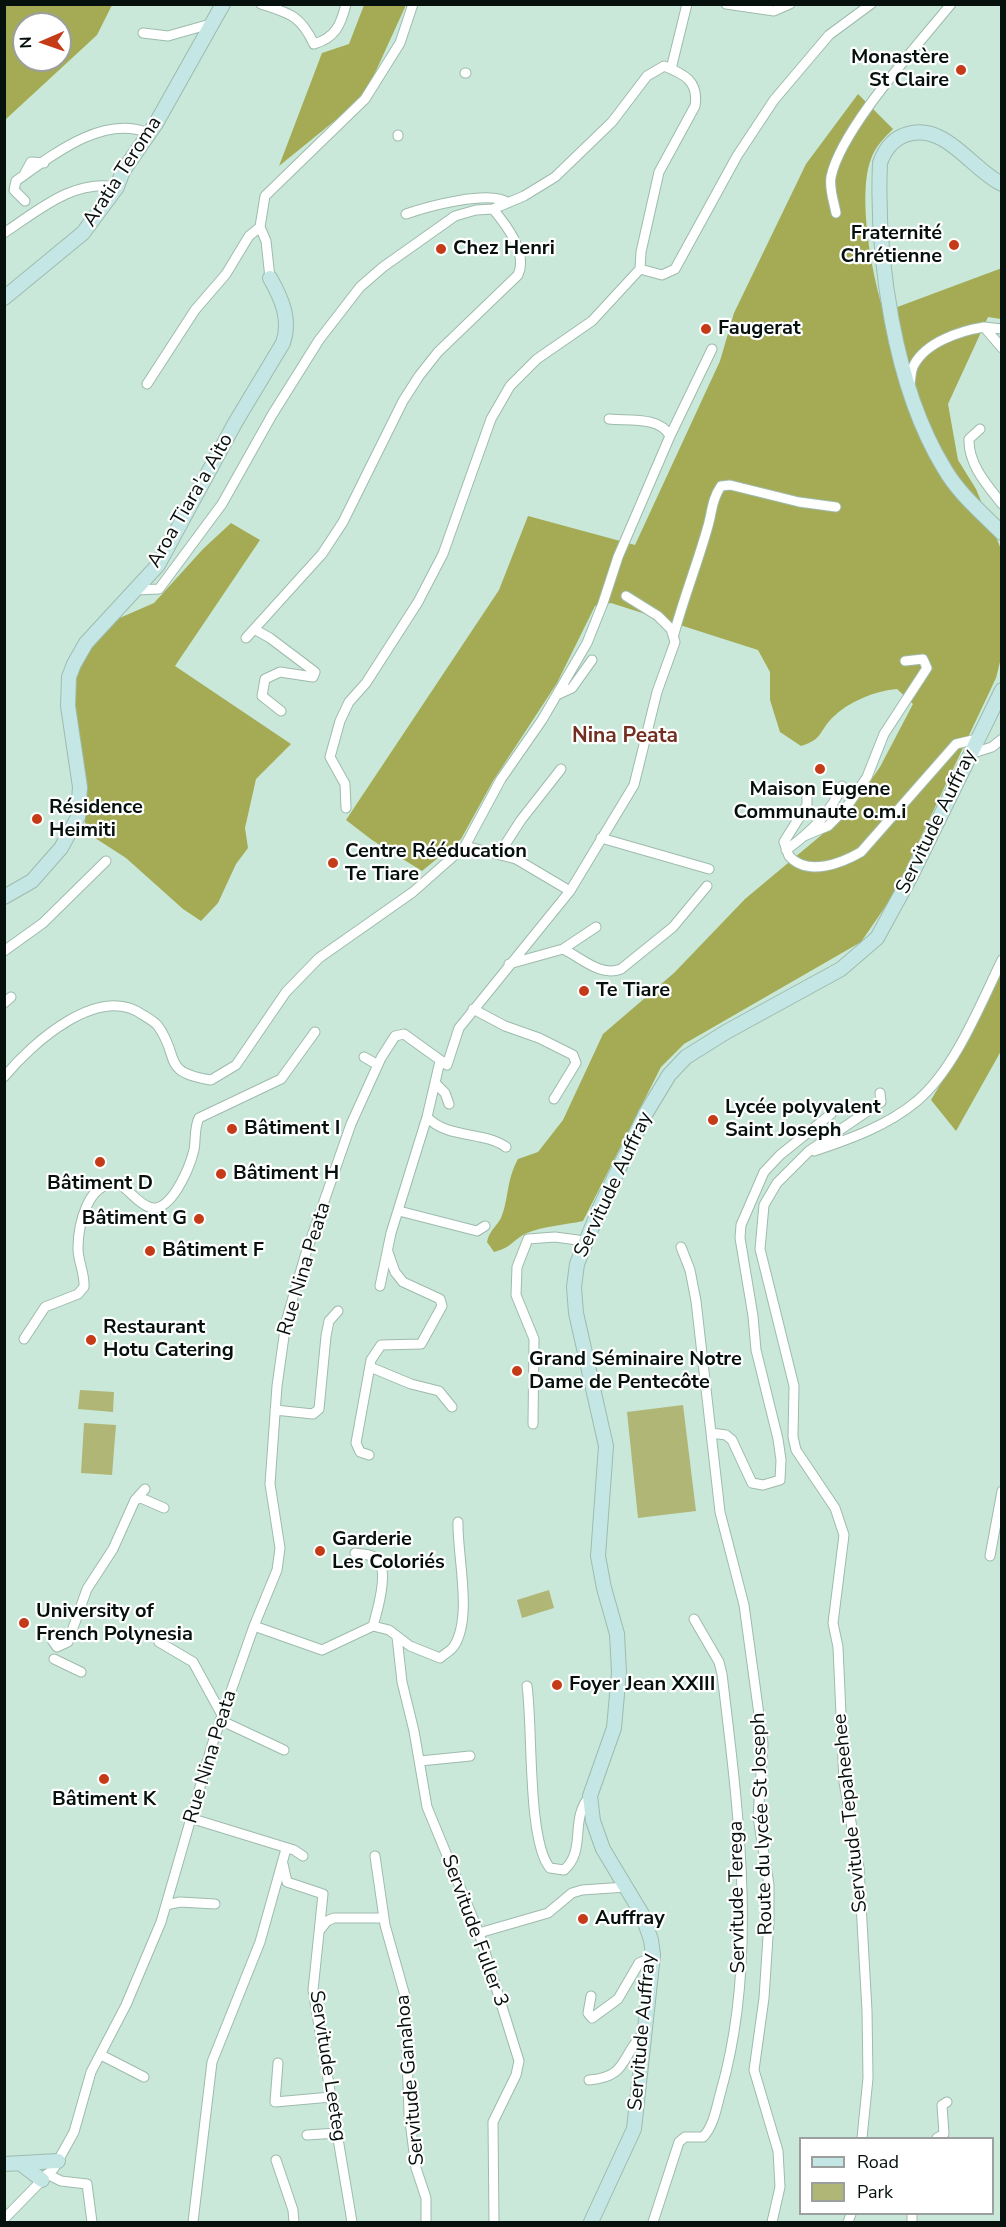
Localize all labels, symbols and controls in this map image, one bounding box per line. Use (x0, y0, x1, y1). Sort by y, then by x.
north arrow (12, 12, 72, 72)
text: N (15, 36, 37, 49)
place label: Monastère St Claire (851, 46, 949, 93)
marker: Monastère St Claire (954, 63, 968, 77)
street label: Aratia Teroma (78, 112, 168, 232)
place label: Fraternité Chrétienne (840, 222, 942, 269)
place label: Chez Henri (453, 237, 555, 261)
marker: Fraternité Chrétienne (947, 238, 961, 252)
marker: Chez Henri (434, 242, 448, 256)
place label: Faugerat (718, 317, 801, 341)
marker: Faugerat (699, 322, 713, 336)
street label: Aroa Tiara'a Aito (143, 430, 239, 572)
district label: Nina Peata (572, 724, 678, 750)
street label: Servitude Auffray (892, 746, 982, 898)
marker: Maison Eugene Communaute o.m.i (813, 762, 827, 776)
place label: Maison Eugene Communaute o.m.i (734, 778, 906, 825)
place label: Résidence Heimiti (49, 796, 143, 843)
marker: Résidence Heimiti (30, 812, 44, 826)
place label: Centre Rééducation Te Tiare (345, 840, 527, 887)
marker: Centre Rééducation Te Tiare (326, 856, 340, 870)
place label: Te Tiare (596, 979, 670, 1003)
marker: Te Tiare (577, 984, 591, 998)
place label: Lycée polyvalent Saint Joseph (725, 1096, 881, 1143)
street label: Servitude Auffray (570, 1108, 658, 1262)
marker: Lycée polyvalent Saint Joseph (706, 1113, 720, 1127)
place label: Bâtiment I (244, 1117, 340, 1141)
marker: Bâtiment I (225, 1122, 239, 1136)
marker: Bâtiment D (93, 1155, 107, 1169)
place label: Bâtiment H (233, 1162, 339, 1186)
marker: Bâtiment H (214, 1167, 228, 1181)
place label: Bâtiment D (47, 1172, 153, 1196)
street label: Rue Nina Peata (273, 1200, 337, 1338)
place label: Bâtiment G (82, 1207, 187, 1231)
marker: Bâtiment G (192, 1212, 206, 1226)
place label: Bâtiment F (162, 1239, 264, 1263)
marker: Bâtiment F (143, 1244, 157, 1258)
place label: Restaurant Hotu Catering (103, 1316, 234, 1363)
marker: Restaurant Hotu Catering (84, 1333, 98, 1347)
place label: Grand Séminaire Notre Dame de Pentecôte (529, 1348, 742, 1395)
marker: Grand Séminaire Notre Dame de Pentecôte (510, 1364, 524, 1378)
place label: Garderie Les Coloriés (332, 1528, 445, 1575)
marker: Garderie Les Coloriés (313, 1544, 327, 1558)
place label: University of French Polynesia (36, 1600, 193, 1647)
marker: University of French Polynesia (17, 1616, 31, 1630)
place label: Foyer Jean XXIII (569, 1673, 715, 1697)
marker: Foyer Jean XXIII (550, 1678, 564, 1692)
street label: Rue Nina Peata (179, 1688, 243, 1826)
street label: Route du lycée St Joseph (747, 1712, 779, 1936)
street label: Servitude Tepaheehee (829, 1712, 873, 1914)
marker: Bâtiment K (97, 1772, 111, 1786)
place label: Bâtiment K (52, 1788, 156, 1812)
street label: Servitude Terega (725, 1821, 751, 1973)
street label: Servitude Fuller 3 (435, 1852, 513, 2010)
place label: Auffray (595, 1907, 665, 1931)
marker: Auffray (576, 1912, 590, 1926)
street label: Servitude Auffray (624, 1952, 662, 2112)
street label: Servitude Leeteg (303, 1989, 351, 2143)
street label: Servitude Ganahoa (392, 1994, 430, 2166)
legend (799, 2137, 994, 2215)
text: Road (857, 2150, 899, 2174)
text: Park (857, 2180, 893, 2204)

